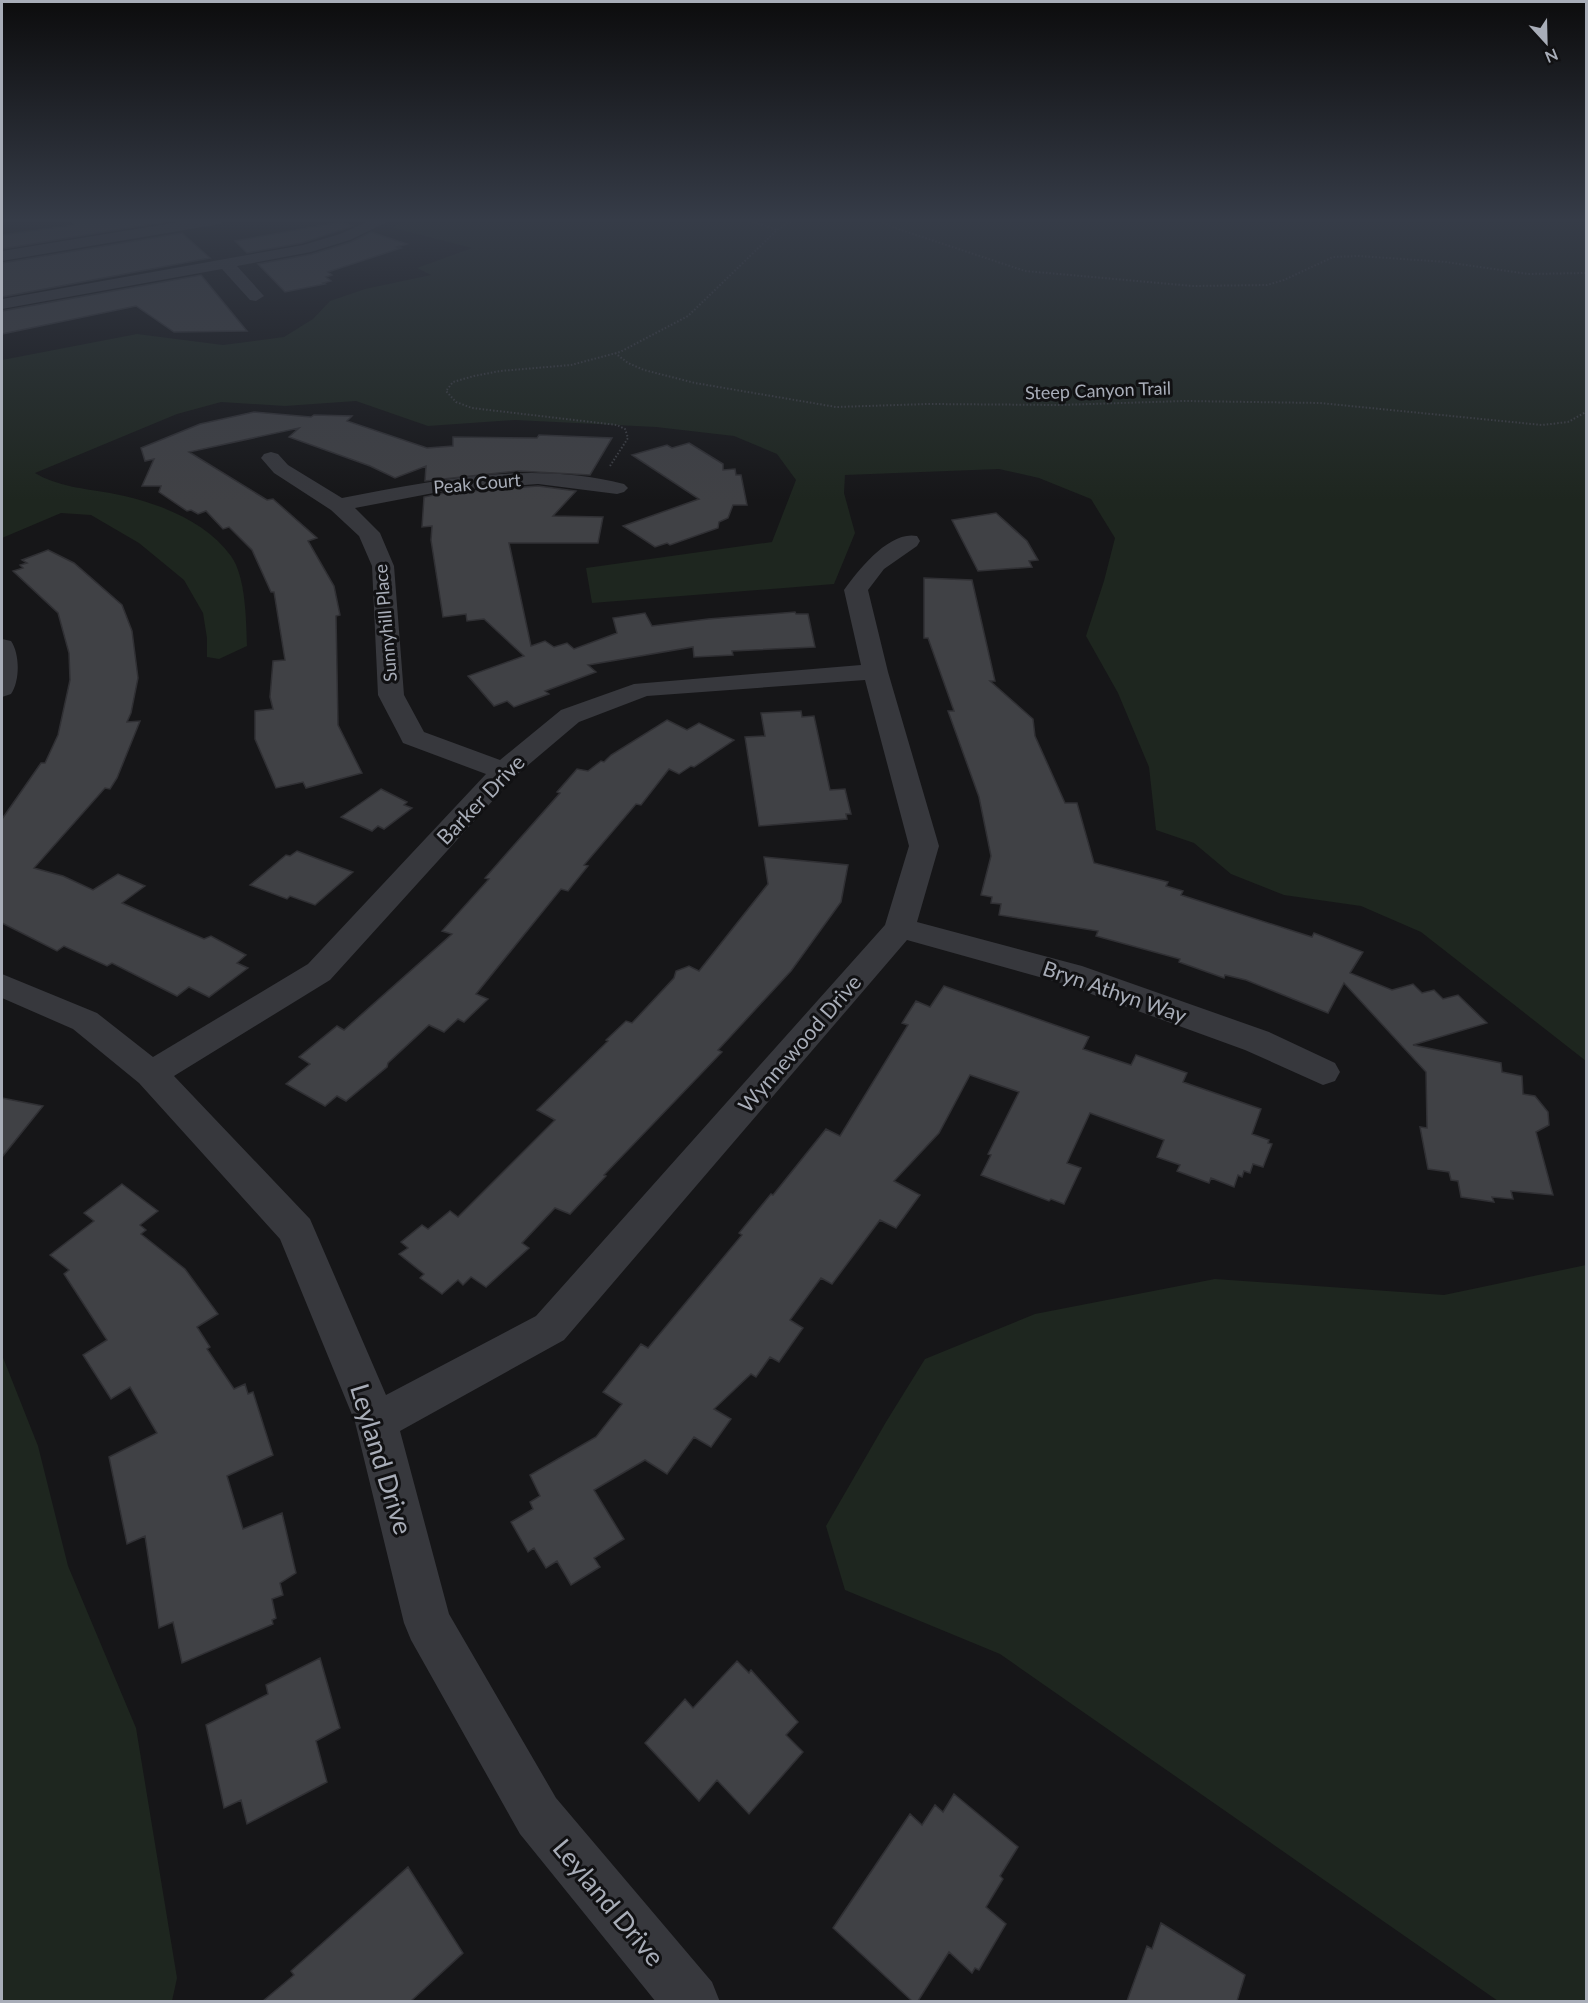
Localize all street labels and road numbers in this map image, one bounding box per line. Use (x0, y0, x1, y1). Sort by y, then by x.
street label: Steep Canyon Trail (1025, 376, 1171, 404)
street label: Peak Court (432, 468, 522, 498)
street label: Sunnyhill Place (369, 563, 401, 683)
street label: Barker Drive (431, 749, 529, 849)
street label: Bryn Athyn Way (1040, 955, 1190, 1027)
street label: Wynnewood Drive (732, 969, 866, 1117)
street label: Leyland Drive (344, 1380, 420, 1538)
street label: Leyland Drive (547, 1832, 671, 1972)

